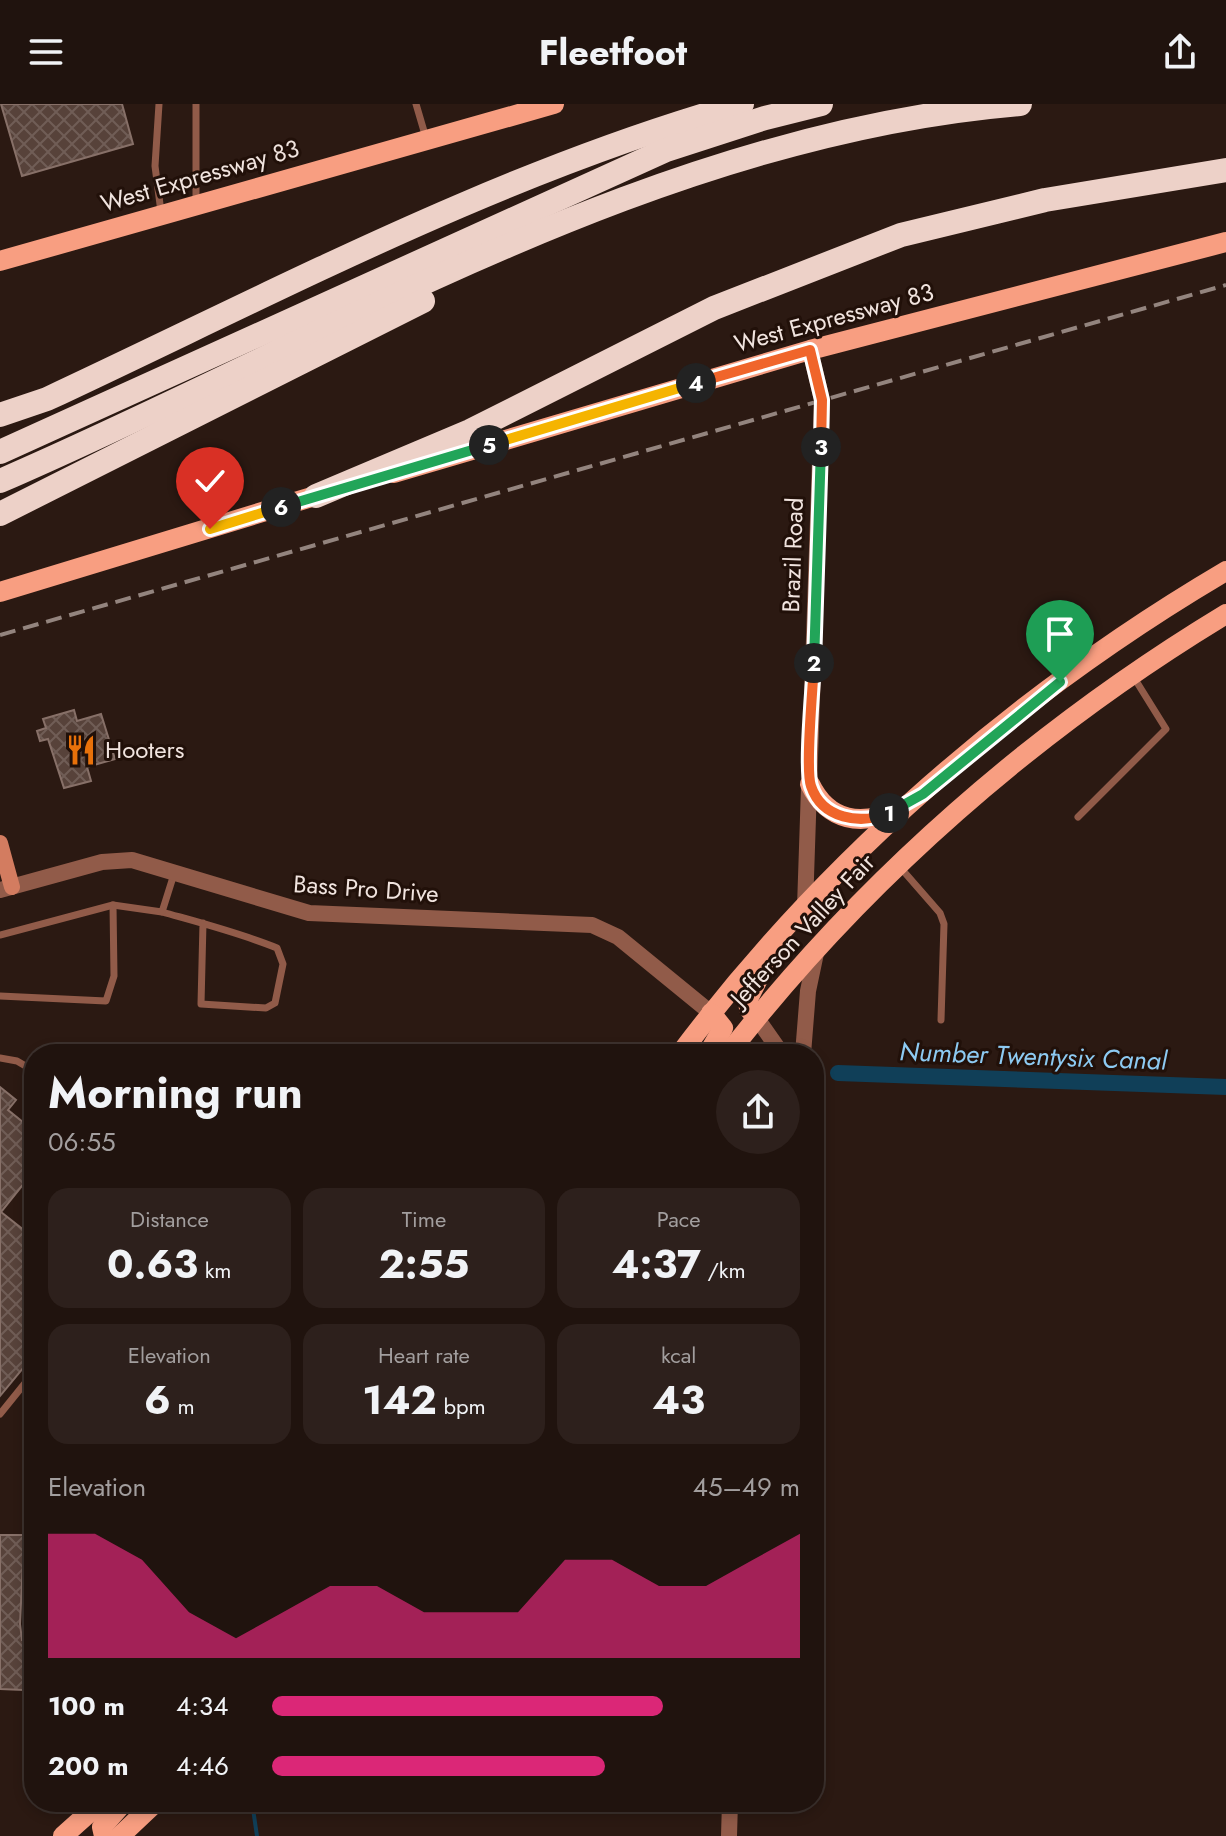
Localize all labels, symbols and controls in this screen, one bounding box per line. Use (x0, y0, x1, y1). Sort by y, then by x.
text: Fleetfoot (539, 26, 687, 78)
icon: menu (24, 30, 68, 74)
icon: share (1158, 30, 1202, 74)
street label: West Expressway 83 (97, 130, 303, 221)
street label: West Expressway 83 (730, 274, 937, 361)
pin: 4 (676, 363, 716, 403)
text: 4 (688, 367, 704, 399)
pin: 5 (469, 425, 509, 465)
pin: 3 (801, 427, 841, 467)
text: 5 (482, 429, 496, 461)
text: 3 (814, 431, 828, 463)
pin (176, 447, 244, 529)
icon: check (188, 459, 232, 503)
pin: 6 (261, 487, 301, 527)
text: 6 (274, 491, 288, 523)
street label: Brazil Road (773, 497, 812, 613)
pin (1026, 600, 1094, 682)
icon: arrive (1038, 612, 1082, 656)
pin: 2 (794, 643, 834, 683)
text: 2 (807, 647, 821, 679)
place label: Hooters (105, 732, 184, 767)
restaurant icon: Hooters (64, 733, 98, 767)
pin: 1 (869, 793, 909, 833)
text: 1 (883, 797, 895, 829)
street label: Jefferson Valley Fair (720, 845, 884, 1016)
street label: Bass Pro Drive (292, 866, 440, 911)
water label: Number Twentysix Canal (899, 1032, 1169, 1080)
text: Morning run (48, 1061, 303, 1125)
button: share (716, 1070, 800, 1154)
text: 06:55 (48, 1123, 116, 1161)
text: Distance (130, 1203, 209, 1235)
text: Time (402, 1203, 446, 1235)
text: Pace (657, 1203, 701, 1235)
text: 0.63 (107, 1235, 198, 1293)
text: 2:55 (379, 1235, 469, 1293)
text: 4:37 (612, 1235, 701, 1293)
text: km (198, 1254, 232, 1286)
text: /km (701, 1254, 746, 1286)
text: Elevation (128, 1339, 211, 1371)
text: Heart rate (378, 1339, 470, 1371)
text: kcal (661, 1339, 696, 1371)
text: 6 (144, 1371, 171, 1429)
text: 142 (362, 1371, 437, 1429)
text: 43 (652, 1371, 705, 1429)
text: m (171, 1390, 195, 1422)
text: bpm (437, 1390, 486, 1422)
text: Elevation (48, 1468, 146, 1506)
text: 45–49 m (693, 1468, 800, 1506)
text: 100 m (48, 1687, 125, 1725)
text: 4:34 (176, 1687, 228, 1725)
text: 200 m (48, 1747, 129, 1785)
text: 4:46 (176, 1747, 229, 1785)

